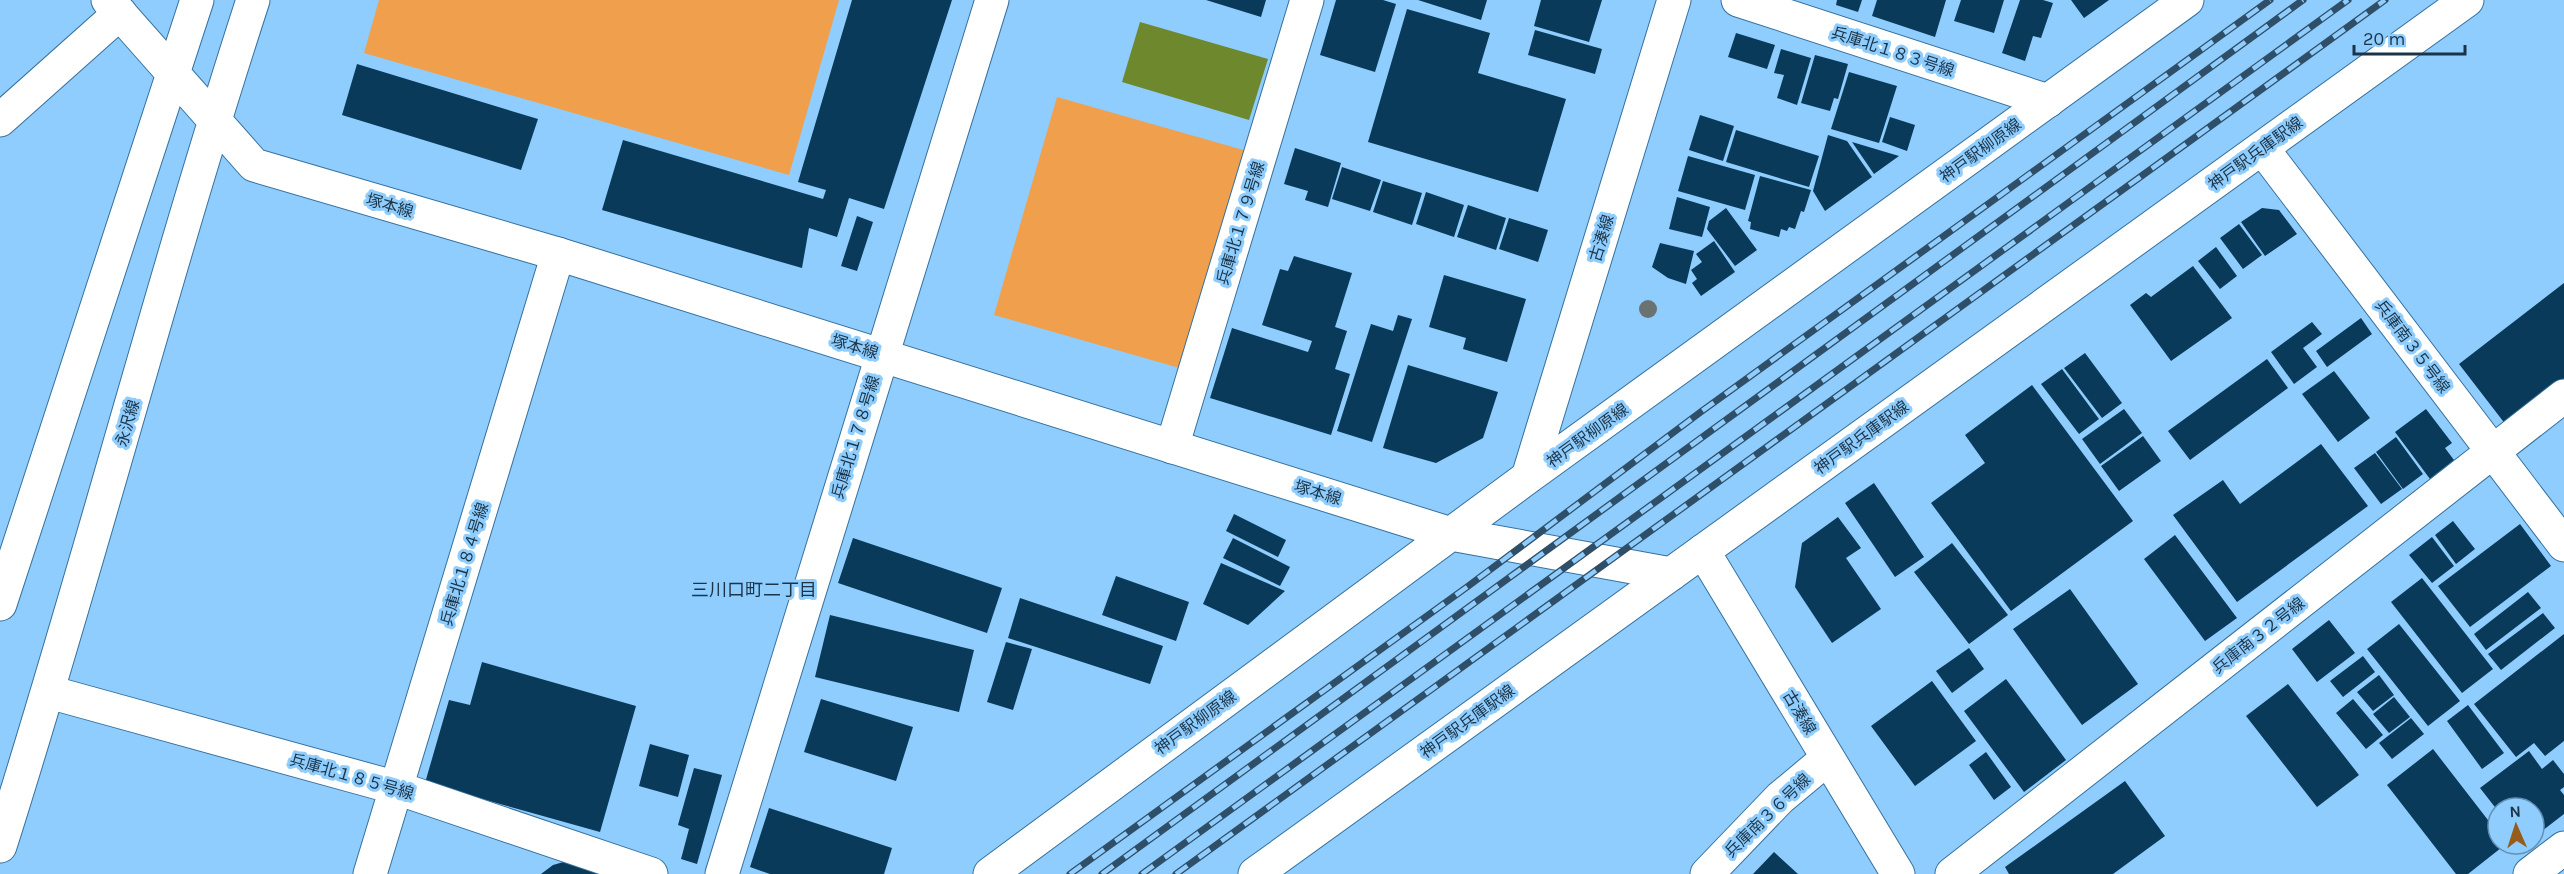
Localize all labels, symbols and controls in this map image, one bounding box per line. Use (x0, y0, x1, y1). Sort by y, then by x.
scale bar (2354, 18, 2465, 56)
street label: 兵庫北１８３号線 (1829, 23, 1957, 80)
text: 20 m (2363, 28, 2405, 50)
street label: 神戸駅兵庫駅線 (2204, 113, 2306, 194)
street label: 神戸駅柳原線 (1936, 115, 2025, 186)
street label: 兵庫北１７９号線 (1213, 159, 1268, 287)
street label: 塚本線 (364, 190, 416, 221)
street label: 古湊線 (1585, 212, 1618, 264)
street label: 兵庫南３５号線 (2371, 296, 2454, 397)
street label: 塚本線 (829, 330, 881, 363)
street label: 兵庫北１７８号線 (828, 373, 883, 501)
street label: 永沢線 (112, 397, 143, 449)
street label: 神戸駅兵庫駅線 (1810, 397, 1912, 478)
street label: 神戸駅柳原線 (1543, 400, 1632, 471)
street label: 塚本線 (1292, 476, 1344, 509)
street label: 兵庫北１８４号線 (437, 500, 492, 628)
district label: 三川口町二丁目 (691, 579, 817, 601)
street label: 兵庫南３２号線 (2208, 593, 2308, 677)
street label: 神戸駅兵庫駅線 (1416, 681, 1518, 762)
street label: 神戸駅柳原線 (1151, 687, 1240, 758)
street label: 古湊線 (1779, 687, 1820, 738)
street label: 兵庫北１８５号線 (288, 750, 416, 803)
street label: 兵庫南３６号線 (1720, 770, 1814, 861)
north arrow (2486, 796, 2546, 856)
text: N (2509, 802, 2521, 821)

